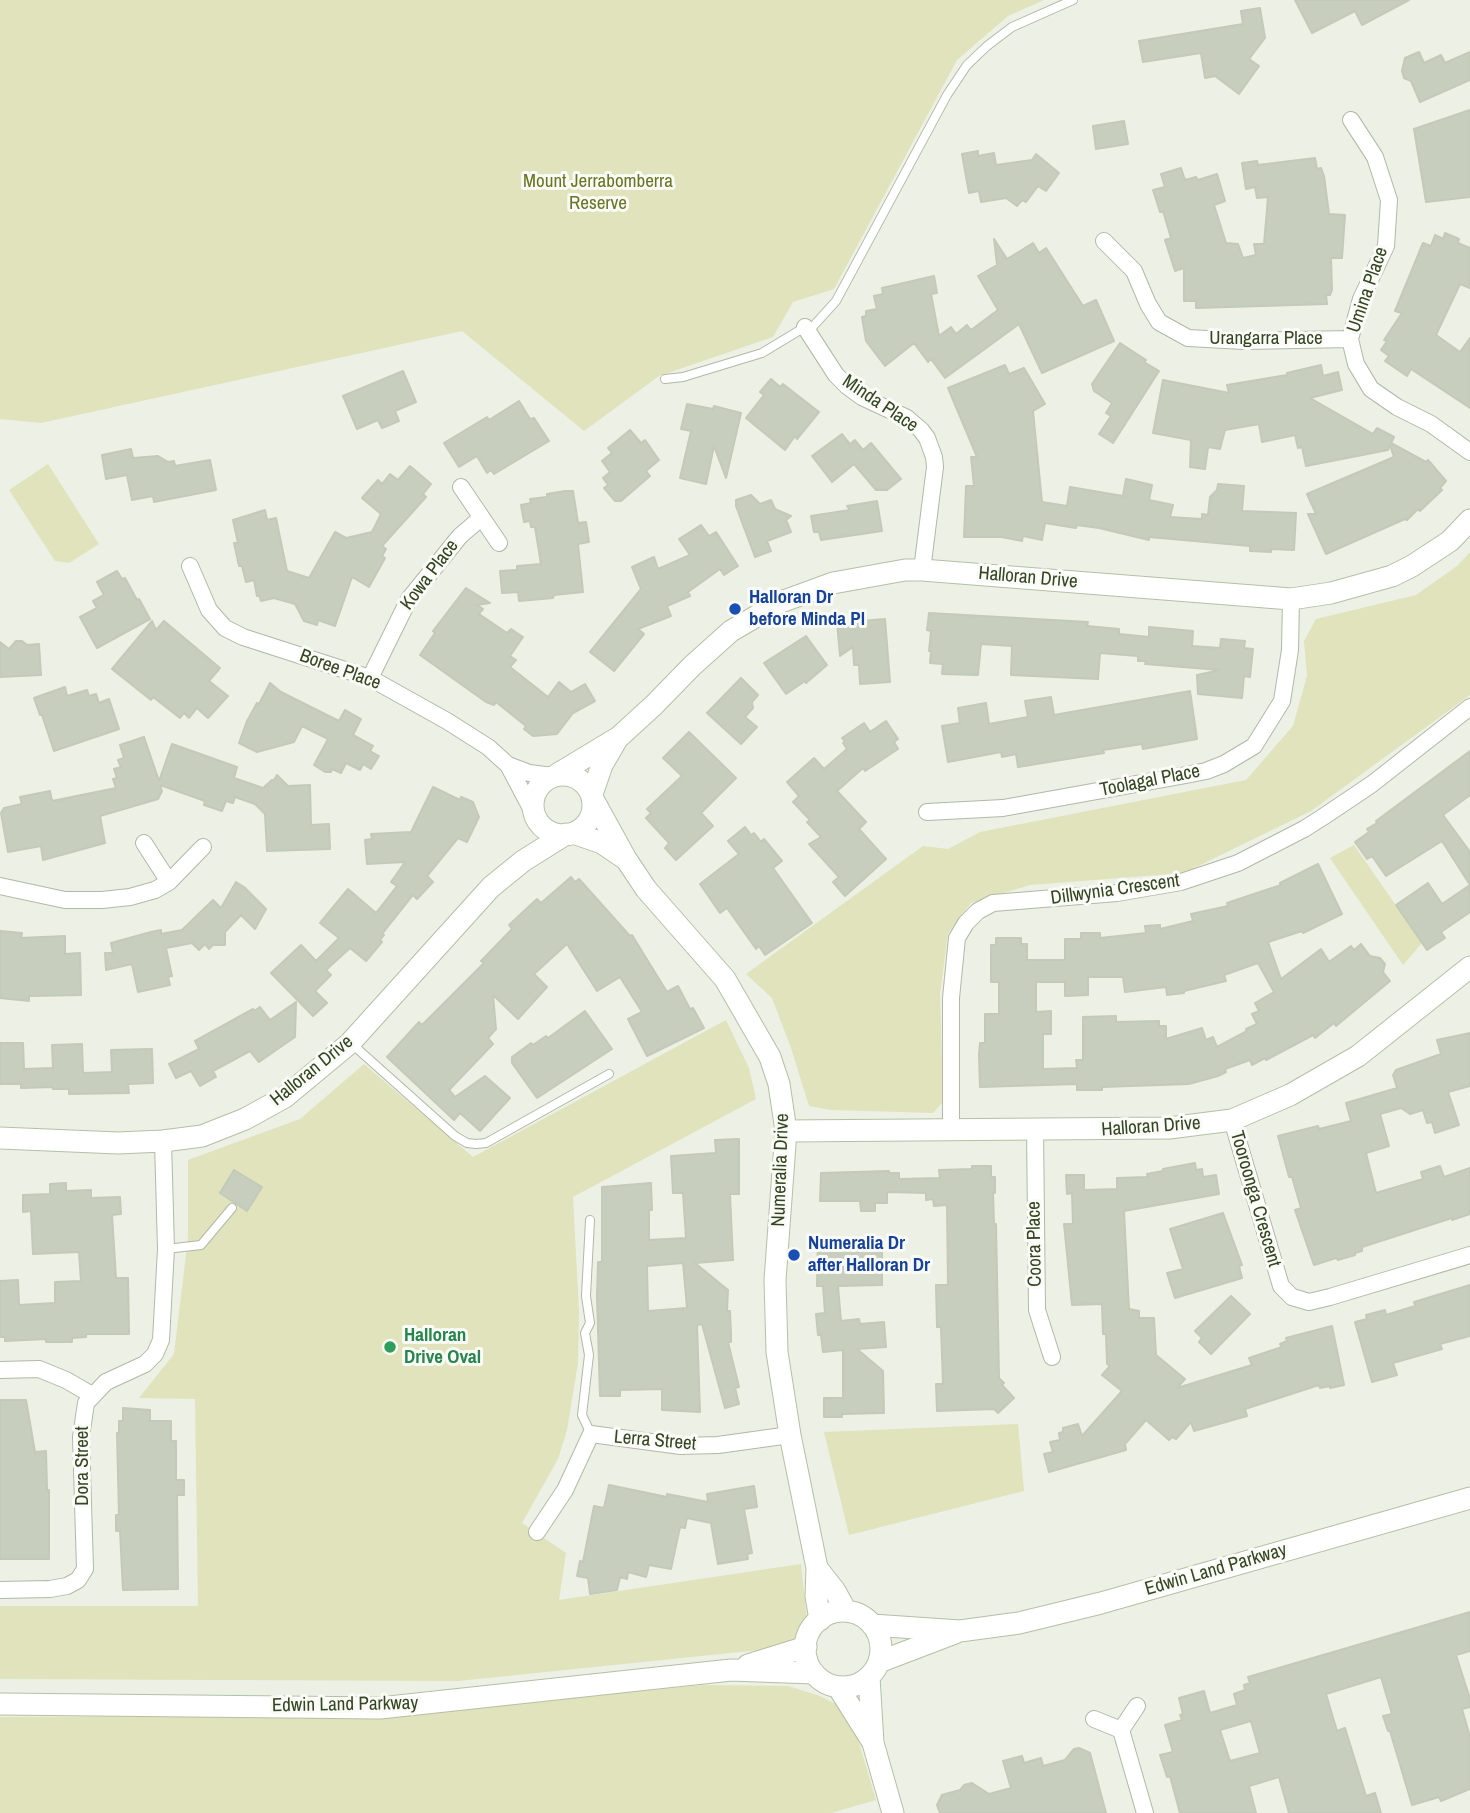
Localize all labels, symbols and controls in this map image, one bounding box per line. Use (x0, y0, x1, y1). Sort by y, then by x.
park label: Mount Jerrabomberra Reserve (523, 171, 673, 215)
street label: Umina Place (1343, 244, 1393, 336)
street label: Urangarra Place (1209, 328, 1323, 350)
street label: Minda Place (838, 370, 922, 438)
street label: Kowa Place (396, 535, 464, 615)
street label: Halloran Drive (977, 562, 1079, 594)
place label: Halloran Dr before Minda Pl (749, 587, 865, 631)
marker: Halloran Dr before Minda Pl (727, 601, 743, 617)
street label: Boree Place (296, 645, 384, 695)
street label: Toolagal Place (1098, 760, 1202, 802)
street label: Dillwynia Crescent (1049, 870, 1181, 910)
street label: Halloran Drive (266, 1031, 358, 1111)
street label: Halloran Drive (1101, 1112, 1201, 1142)
street label: Numeralia Drive (768, 1113, 794, 1227)
street label: Tooroonga Crescent (1225, 1128, 1285, 1270)
street label: Coora Place (1023, 1201, 1047, 1287)
place label: Numeralia Dr after Halloran Dr (808, 1233, 930, 1277)
marker: Numeralia Dr after Halloran Dr (786, 1247, 802, 1263)
place label: Halloran Drive Oval (404, 1325, 481, 1369)
marker: Halloran Drive Oval (382, 1339, 398, 1355)
street label: Dora Street (72, 1426, 94, 1506)
street label: Lerra Street (613, 1426, 697, 1456)
street label: Edwin Land Parkway (1143, 1539, 1289, 1601)
street label: Edwin Land Parkway (272, 1692, 418, 1718)

